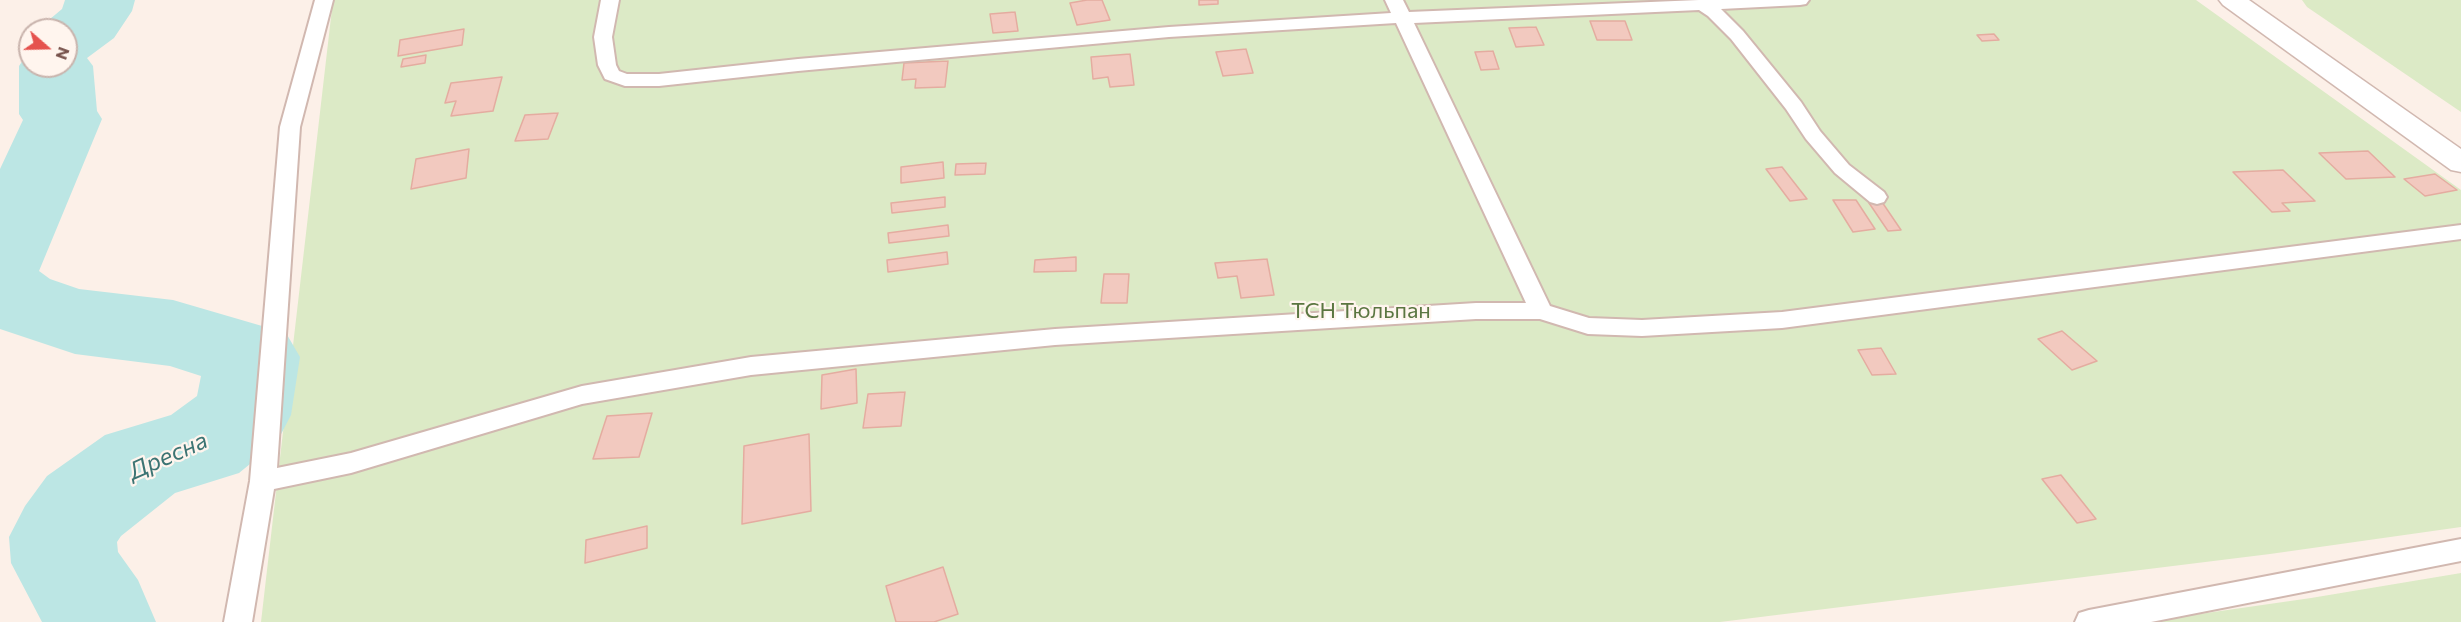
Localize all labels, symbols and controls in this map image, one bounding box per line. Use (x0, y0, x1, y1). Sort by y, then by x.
north arrow (18, 18, 78, 78)
text: N (53, 45, 74, 63)
park label: ТСН Тюльпан (1291, 298, 1431, 324)
water label: Дресна (124, 426, 212, 486)

